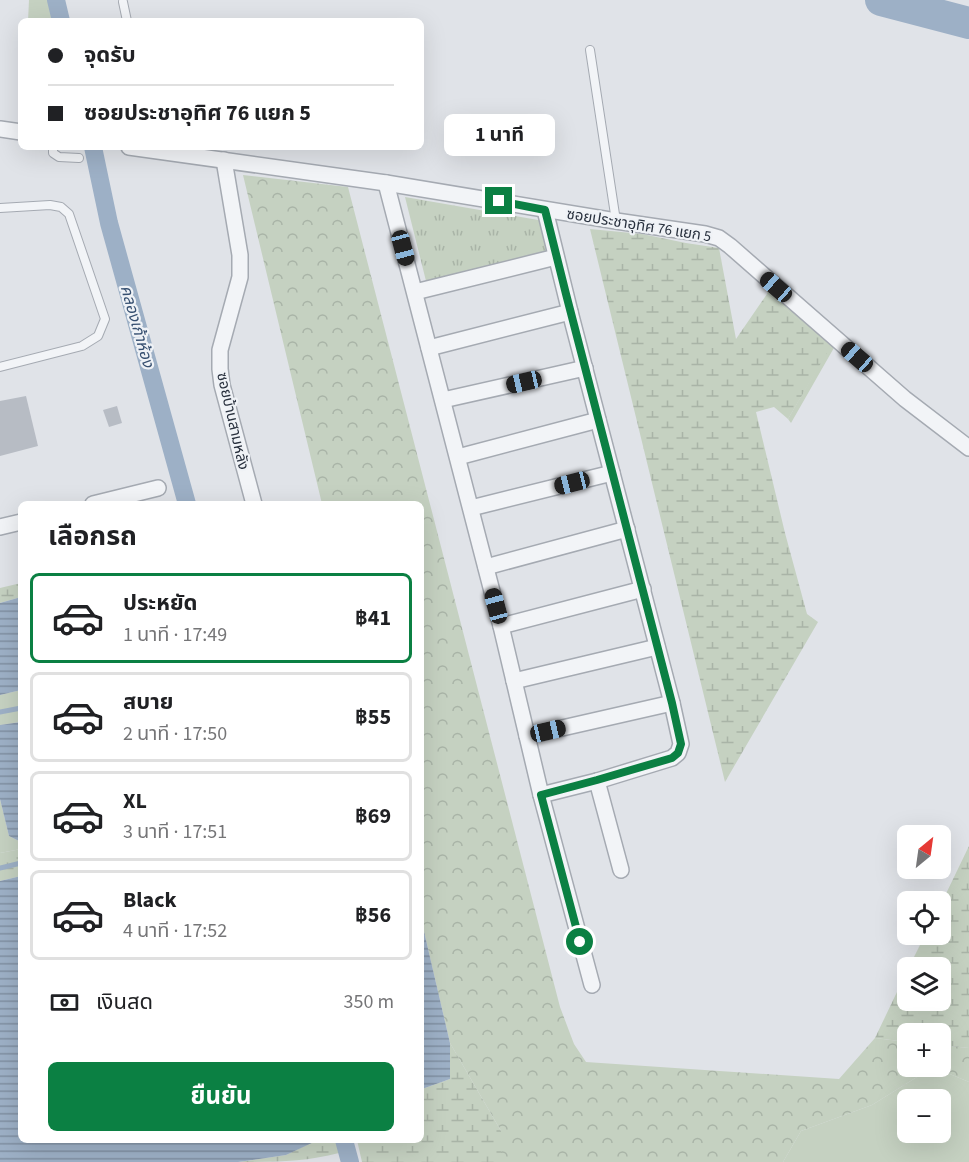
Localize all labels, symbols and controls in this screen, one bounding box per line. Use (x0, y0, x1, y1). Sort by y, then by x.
text: จุดรับ (84, 39, 136, 71)
text: ซอยประชาอุทิศ 76 แยก 5 (84, 97, 311, 129)
callout: 1 นาที (444, 114, 554, 156)
text: 1 นาที (475, 121, 524, 149)
route end (485, 187, 512, 214)
street label: ซอยประชาอุทิศ 76 แยก 5 (565, 204, 713, 247)
car (390, 228, 416, 268)
car (757, 268, 795, 306)
water label: คลองเก้าห้อง (115, 283, 160, 371)
car (838, 338, 876, 376)
car (504, 369, 544, 395)
street label: ซอยบ้านสามหลัง (211, 370, 254, 472)
car (552, 470, 592, 496)
text: เลือกรถ (48, 517, 137, 556)
car (483, 586, 509, 626)
text: ประหยัด (123, 587, 198, 619)
icon: car (51, 591, 105, 645)
text: ฿41 (355, 602, 391, 634)
text: 1 นาที · 17:49 (123, 621, 227, 649)
text: สบาย (123, 686, 173, 718)
icon: car (51, 690, 105, 744)
text: ฿55 (355, 701, 391, 733)
car (528, 718, 568, 744)
text: 2 นาที · 17:50 (123, 720, 227, 748)
text: XL (123, 785, 147, 817)
icon: car (51, 789, 105, 843)
text: ฿69 (355, 800, 391, 832)
text: 3 นาที · 17:51 (123, 818, 227, 846)
north arrow (897, 825, 951, 879)
map controls (897, 825, 951, 1143)
text: Black (123, 884, 177, 916)
icon: car (51, 888, 105, 942)
button: locate (897, 891, 951, 945)
text: ฿56 (355, 899, 391, 931)
text: 4 นาที · 17:52 (123, 917, 227, 945)
route start (566, 928, 593, 955)
button: layers (897, 957, 951, 1011)
icon: cash (48, 986, 81, 1019)
text: เงินสด (96, 986, 153, 1018)
text: 350 m (344, 988, 394, 1016)
button: + (897, 1023, 951, 1077)
button: ยืนยัน (48, 1062, 394, 1131)
button: − (897, 1089, 951, 1143)

